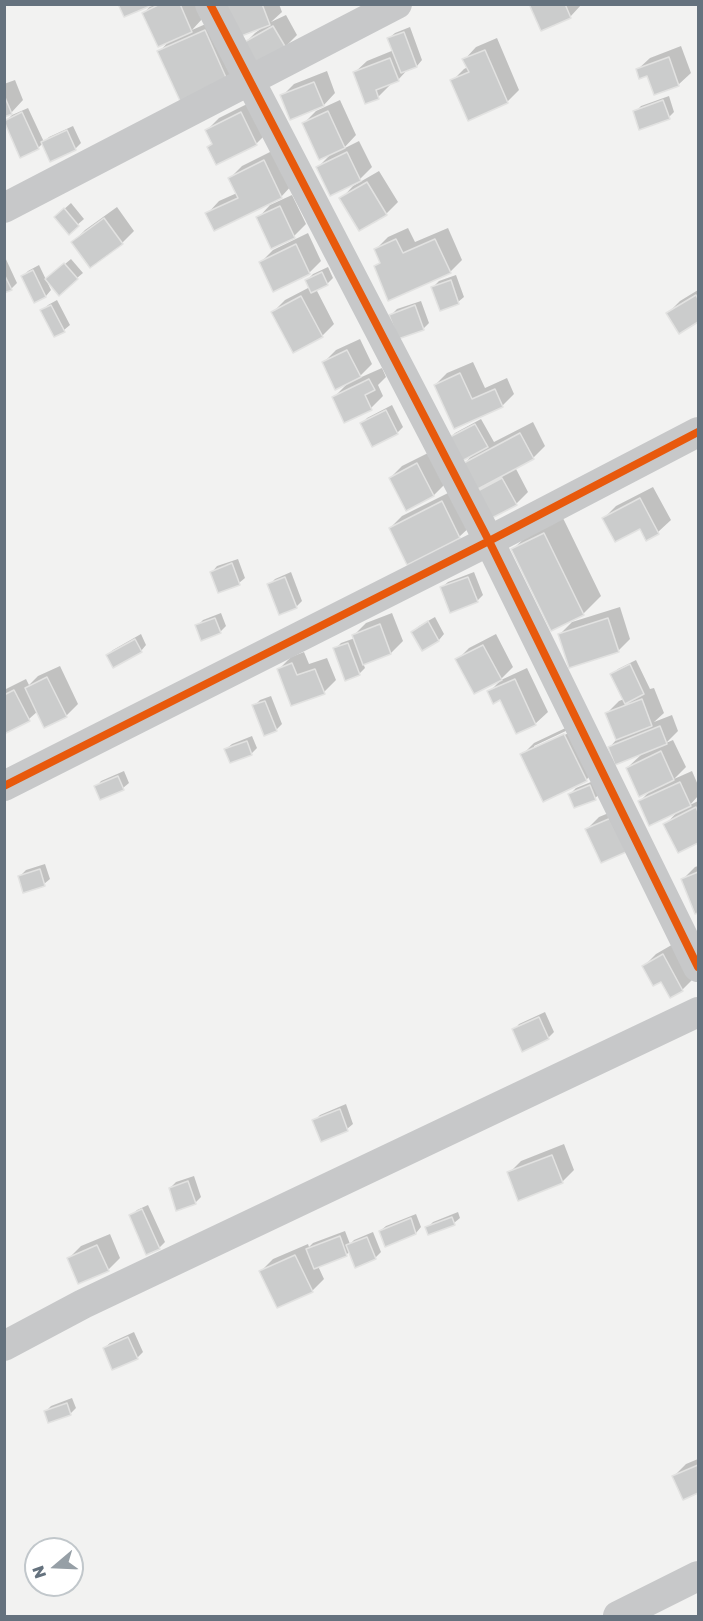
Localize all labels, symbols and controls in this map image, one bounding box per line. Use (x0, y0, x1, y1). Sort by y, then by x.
north arrow (24, 1537, 84, 1597)
text: N (27, 1563, 50, 1581)

